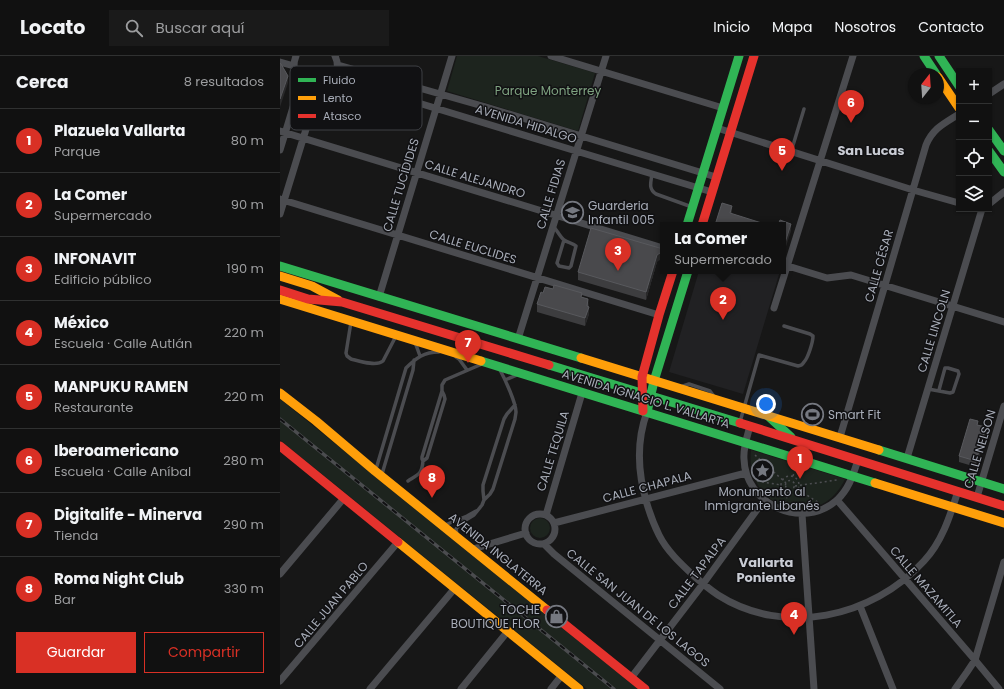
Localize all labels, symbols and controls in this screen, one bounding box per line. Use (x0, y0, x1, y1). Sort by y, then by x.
search box (109, 10, 389, 46)
text: Locato (20, 14, 85, 41)
icon: search (123, 17, 145, 39)
text: Buscar aquí (155, 17, 244, 38)
text: Inicio (713, 17, 750, 37)
text: Mapa (772, 17, 813, 37)
text: Nosotros (835, 17, 896, 37)
text: Contacto (918, 17, 984, 37)
legend (290, 66, 422, 130)
north arrow (908, 68, 944, 104)
map controls (956, 68, 992, 212)
button: + (956, 68, 992, 104)
text: Cerca (16, 70, 69, 94)
text: 8 resultados (184, 72, 264, 91)
text: Fluido (323, 72, 355, 88)
park label: Parque Monterrey (495, 82, 602, 99)
text: Lento (323, 90, 353, 106)
pin: 6 (838, 90, 864, 123)
street label: AVENIDA HIDALGO (473, 100, 579, 147)
button: − (956, 104, 992, 140)
text: Atasco (323, 108, 361, 124)
text: Plazuela Vallarta (54, 120, 185, 141)
text: 1 (27, 131, 31, 150)
text: 80 m (231, 131, 264, 150)
street label: CALLE TUCÍDIDES (378, 136, 423, 234)
pin: 5 (769, 138, 795, 171)
button: locate (956, 140, 992, 176)
district label: San Lucas (837, 141, 905, 160)
text: Parque (54, 142, 100, 161)
street label: CALLE ALEJANDRO (423, 155, 528, 202)
street label: CALLE FIDIAS (532, 157, 569, 231)
button: layers (956, 176, 992, 212)
text: La Comer (54, 184, 127, 205)
text: 2 (25, 195, 33, 214)
text: 90 m (231, 195, 264, 214)
place label: Guarderia Infantil 005 (588, 197, 654, 228)
school or university icon: Guarderia Infantil 005 (559, 200, 585, 226)
text: Supermercado (54, 206, 152, 225)
popup (660, 222, 786, 274)
street label: CALLE EUCLIDES (427, 225, 519, 268)
text: La Comer (674, 228, 747, 249)
street label: CALLE CÉSAR (860, 228, 897, 304)
pin: 3 (605, 238, 631, 271)
text: INFONAVIT (54, 248, 136, 269)
text: Supermercado (674, 250, 772, 269)
text: 3 (25, 259, 33, 278)
text: 190 m (227, 259, 264, 278)
text: Edificio público (54, 270, 152, 289)
pin: 2 (710, 287, 736, 320)
street label: CALLE LINCOLN (913, 287, 954, 374)
text: México (54, 312, 109, 333)
text: 4 (25, 323, 33, 342)
text: 220 m (224, 323, 264, 342)
pin: 7 (455, 330, 481, 363)
text: Escuela · Calle Autlán (54, 334, 192, 353)
street label: AVENIDA IGNACIO L. VALLARTA (560, 365, 732, 432)
text: MANPUKU RAMEN (54, 376, 188, 397)
text: 5 (25, 387, 33, 406)
text: 220 m (224, 387, 264, 406)
your location (756, 394, 776, 414)
text: Restaurante (54, 398, 133, 417)
sports icon: Smart Fit (800, 402, 826, 428)
place label: Smart Fit (828, 406, 881, 423)
street label: CALLE NELSON (959, 407, 1000, 490)
street label: CALLE TEQUILA (532, 408, 573, 493)
text: Iberoamericano (54, 440, 179, 461)
pin: 1 (787, 446, 813, 479)
text: 6 (25, 451, 33, 470)
text: 280 m (223, 451, 264, 470)
place icon: Monumento al Inmigrante Libanés (749, 458, 775, 484)
text: Escuela · Calle Aníbal (54, 462, 191, 481)
pin: 8 (419, 465, 445, 498)
street label: CALLE CHAPALA (601, 467, 693, 507)
place label: Monumento al Inmigrante Libanés (704, 483, 820, 514)
text: Digitalife - Minerva (54, 504, 202, 525)
street label: AVENIDA INGLATERRA (445, 508, 551, 599)
text: 7 (26, 515, 32, 534)
text: 290 m (223, 515, 264, 534)
text: Tienda (54, 526, 98, 545)
street label: CALLE TAPALPA (664, 533, 730, 613)
street label: CALLE MAZAMITLA (886, 542, 967, 631)
street label: CALLE SAN JUAN DE LOS LAGOS (563, 544, 714, 671)
district label: Vallarta Poniente (736, 553, 796, 587)
street label: CALLE JUAN PABLO (289, 558, 372, 652)
text: Roma Night Club (54, 568, 184, 589)
text: 8 (25, 579, 33, 598)
text: 330 m (224, 579, 264, 598)
text: Bar (54, 590, 76, 609)
place label: TOCHE BOUTIQUE FLOR (451, 601, 540, 632)
pin: 4 (781, 602, 807, 635)
shop icon: TOCHE BOUTIQUE FLOR (543, 604, 569, 630)
button: Guardar (16, 632, 136, 673)
button: Compartir (144, 632, 264, 673)

